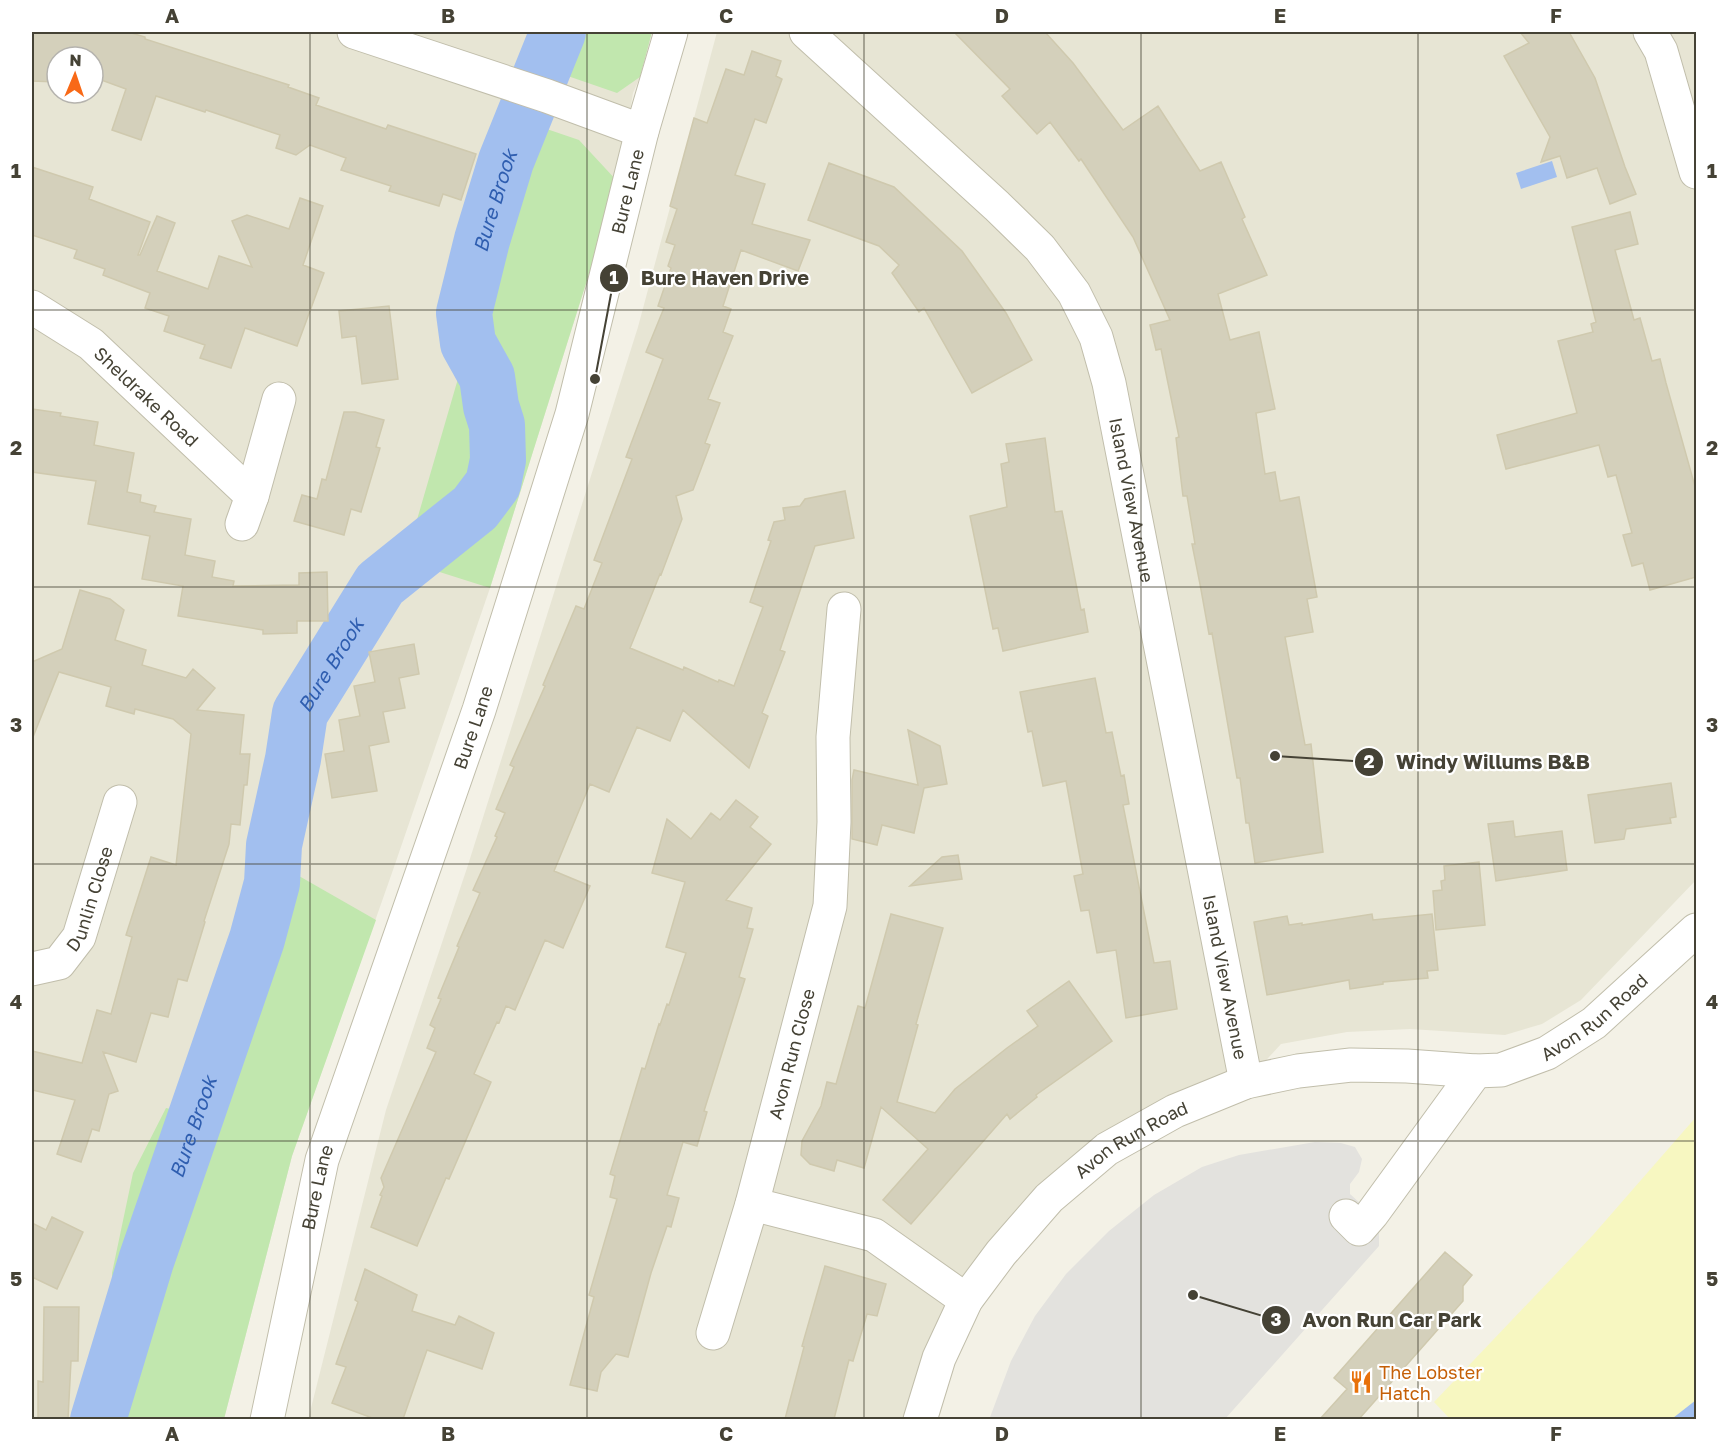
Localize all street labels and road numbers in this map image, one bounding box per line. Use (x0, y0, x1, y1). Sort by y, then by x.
street label: Bure Lane (606, 147, 648, 236)
street label: Sheldrake Road (90, 342, 203, 451)
street label: Island View Avenue (1105, 416, 1159, 584)
street label: Bure Lane (448, 683, 497, 772)
street label: Dunlin Close (61, 844, 117, 956)
street label: Island View Avenue (1198, 892, 1252, 1061)
street label: Avon Run Road (1536, 969, 1652, 1065)
street label: Avon Run Close (764, 986, 819, 1121)
street label: Avon Run Road (1070, 1096, 1191, 1183)
street label: Bure Lane (297, 1142, 338, 1232)

